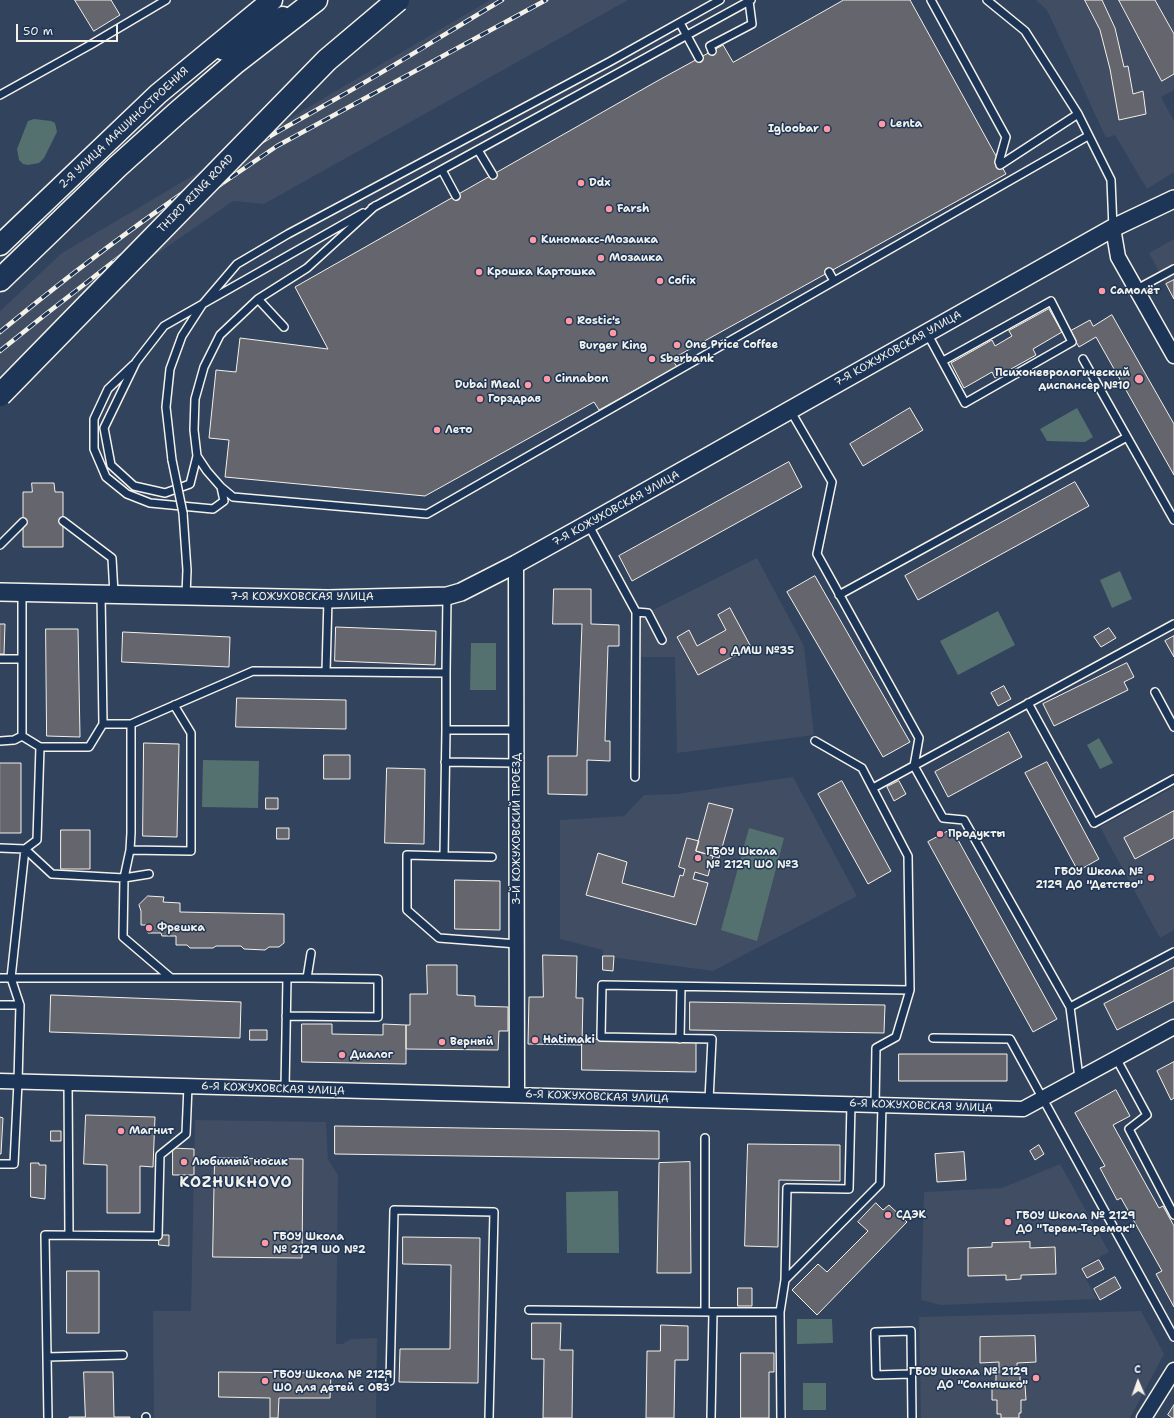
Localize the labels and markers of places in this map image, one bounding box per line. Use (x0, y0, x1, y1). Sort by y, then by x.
place label: Lenta (890, 117, 922, 131)
marker: Lenta (877, 119, 887, 129)
place label: Igloobar (768, 122, 819, 136)
marker: Igloobar (822, 124, 832, 134)
place label: Ddx (589, 176, 611, 190)
marker: Ddx (576, 178, 586, 188)
place label: Farsh (617, 202, 649, 216)
marker: Farsh (604, 204, 614, 214)
place label: Киномакс-Мозаика (541, 233, 658, 247)
marker: Киномакс-Мозаика (528, 235, 538, 245)
place label: Мозаика (609, 251, 663, 265)
marker: Мозаика (596, 253, 606, 263)
place label: Крошка Картошка (487, 265, 596, 279)
marker: Крошка Картошка (474, 267, 484, 277)
place label: Cofix (668, 274, 696, 288)
marker: Cofix (655, 276, 665, 286)
place label: Самолёт (1110, 284, 1160, 298)
marker: Самолёт (1097, 286, 1107, 296)
place label: Rostic's (577, 314, 620, 328)
marker: Rostic's (564, 316, 574, 326)
marker: Burger King (608, 328, 618, 338)
place label: One Price Coffee (685, 338, 778, 352)
place label: Burger King (579, 339, 647, 353)
marker: One Price Coffee (672, 340, 682, 350)
place label: Sberbank (660, 352, 714, 366)
marker: Sberbank (647, 354, 657, 364)
place label: Психоневрологический диспансер №10 (995, 366, 1130, 392)
place label: Cinnabon (555, 372, 608, 386)
marker: Психоневрологический диспансер №10 (1133, 373, 1145, 385)
marker: Cinnabon (542, 374, 552, 384)
place label: Dubai Meal (455, 378, 520, 392)
marker: Dubai Meal (523, 380, 533, 390)
place label: Горздрав (488, 392, 541, 406)
marker: Горздрав (475, 394, 485, 404)
place label: Лето (445, 423, 472, 437)
marker: Лето (432, 425, 442, 435)
place label: ДМШ №35 (731, 644, 794, 658)
marker: ДМШ №35 (718, 646, 728, 656)
place label: Продукты (948, 827, 1005, 841)
marker: Продукты (935, 829, 945, 839)
place label: ГБОУ Школа № 2129 ШО №3 (706, 845, 799, 871)
marker: ГБОУ Школа № 2129 ШО №3 (693, 853, 703, 863)
place label: ГБОУ Школа № 2129 ДО "Детство" (1035, 865, 1143, 891)
marker: ГБОУ Школа № 2129 ДО "Детство" (1146, 873, 1156, 883)
place label: Фрешка (157, 921, 205, 935)
marker: Фрешка (144, 923, 154, 933)
place label: Hatimaki (543, 1033, 595, 1047)
place label: Верный (450, 1035, 493, 1049)
marker: Hatimaki (530, 1035, 540, 1045)
marker: Верный (437, 1037, 447, 1047)
place label: Диалог (350, 1048, 393, 1062)
marker: Диалог (337, 1050, 347, 1060)
place label: Магнит (129, 1124, 174, 1138)
marker: Магнит (116, 1126, 126, 1136)
place label: Любимый носик (192, 1155, 288, 1169)
marker: Любимый носик (179, 1157, 189, 1167)
place label: СДЭК (896, 1208, 926, 1222)
place label: ГБОУ Школа № 2129 ДО "Терем-Теремок" (1016, 1209, 1135, 1235)
marker: СДЭК (883, 1210, 893, 1220)
marker: ГБОУ Школа № 2129 ДО "Терем-Теремок" (1003, 1217, 1013, 1227)
place label: ГБОУ Школа № 2129 ШО №2 (273, 1230, 366, 1256)
marker: ГБОУ Школа № 2129 ШО №2 (260, 1238, 270, 1248)
place label: ГБОУ Школа № 2129 ДО "Солнышко" (909, 1365, 1028, 1391)
place label: ГБОУ Школа № 2129 ШО для детей с ОВЗ (273, 1368, 392, 1394)
marker: ГБОУ Школа № 2129 ДО "Солнышко" (1031, 1373, 1041, 1383)
marker: ГБОУ Школа № 2129 ШО для детей с ОВЗ (260, 1376, 270, 1386)

